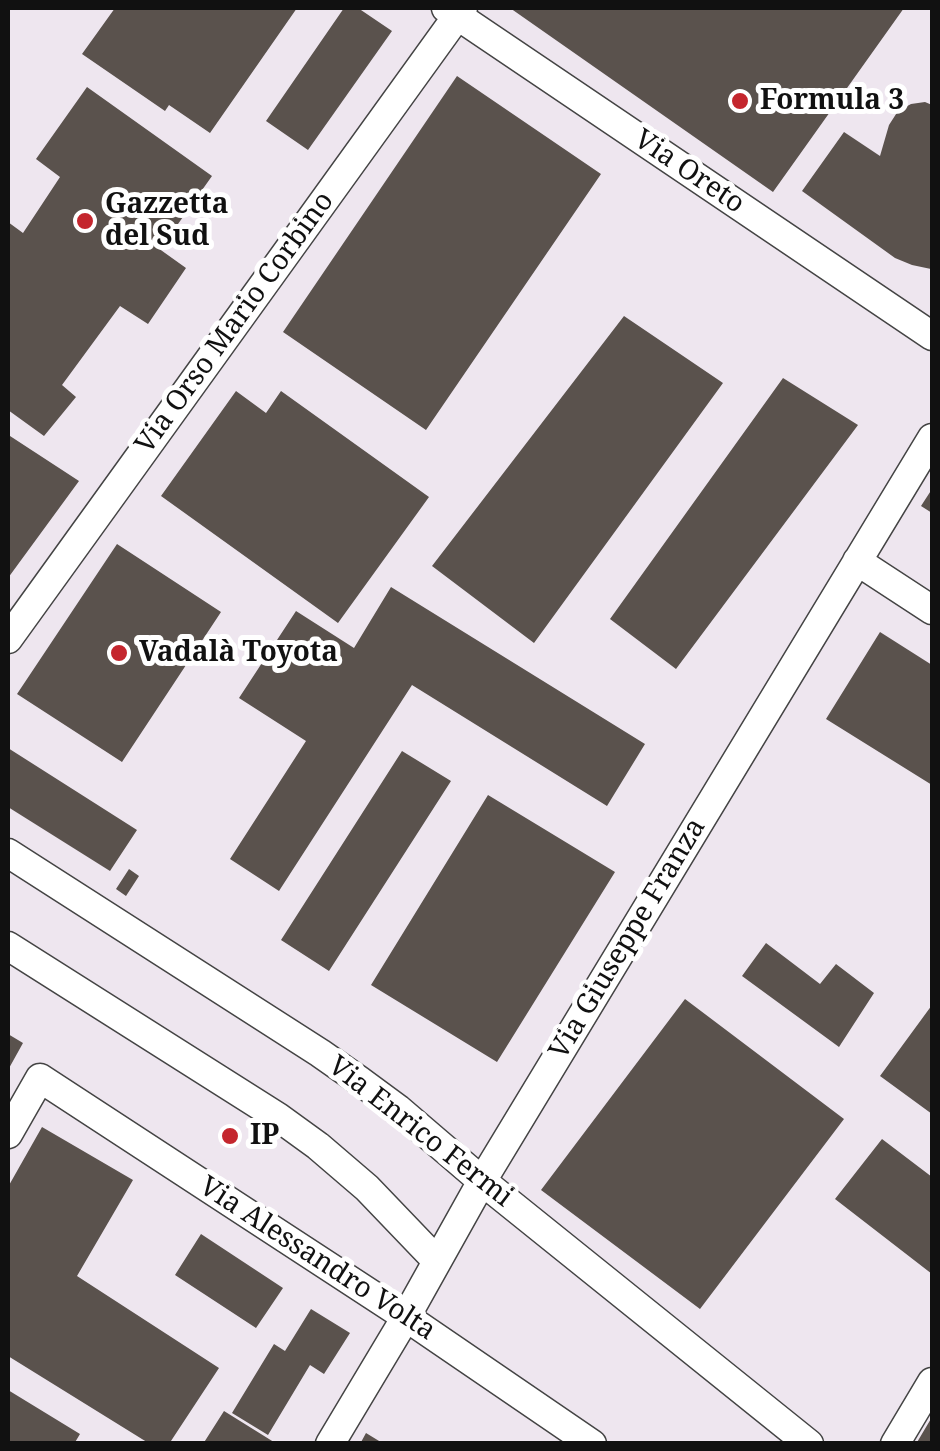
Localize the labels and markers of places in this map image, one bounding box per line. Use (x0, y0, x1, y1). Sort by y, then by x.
place label: Formula 3 (760, 84, 904, 118)
marker: Formula 3 (729, 90, 751, 112)
place label: Gazzetta del Sud (105, 188, 228, 254)
marker: Gazzetta del Sud (74, 210, 96, 232)
place label: Vadalà Toyota (139, 636, 338, 670)
marker: Vadalà Toyota (108, 642, 130, 664)
place label: IP (250, 1119, 279, 1153)
marker: IP (219, 1125, 241, 1147)

